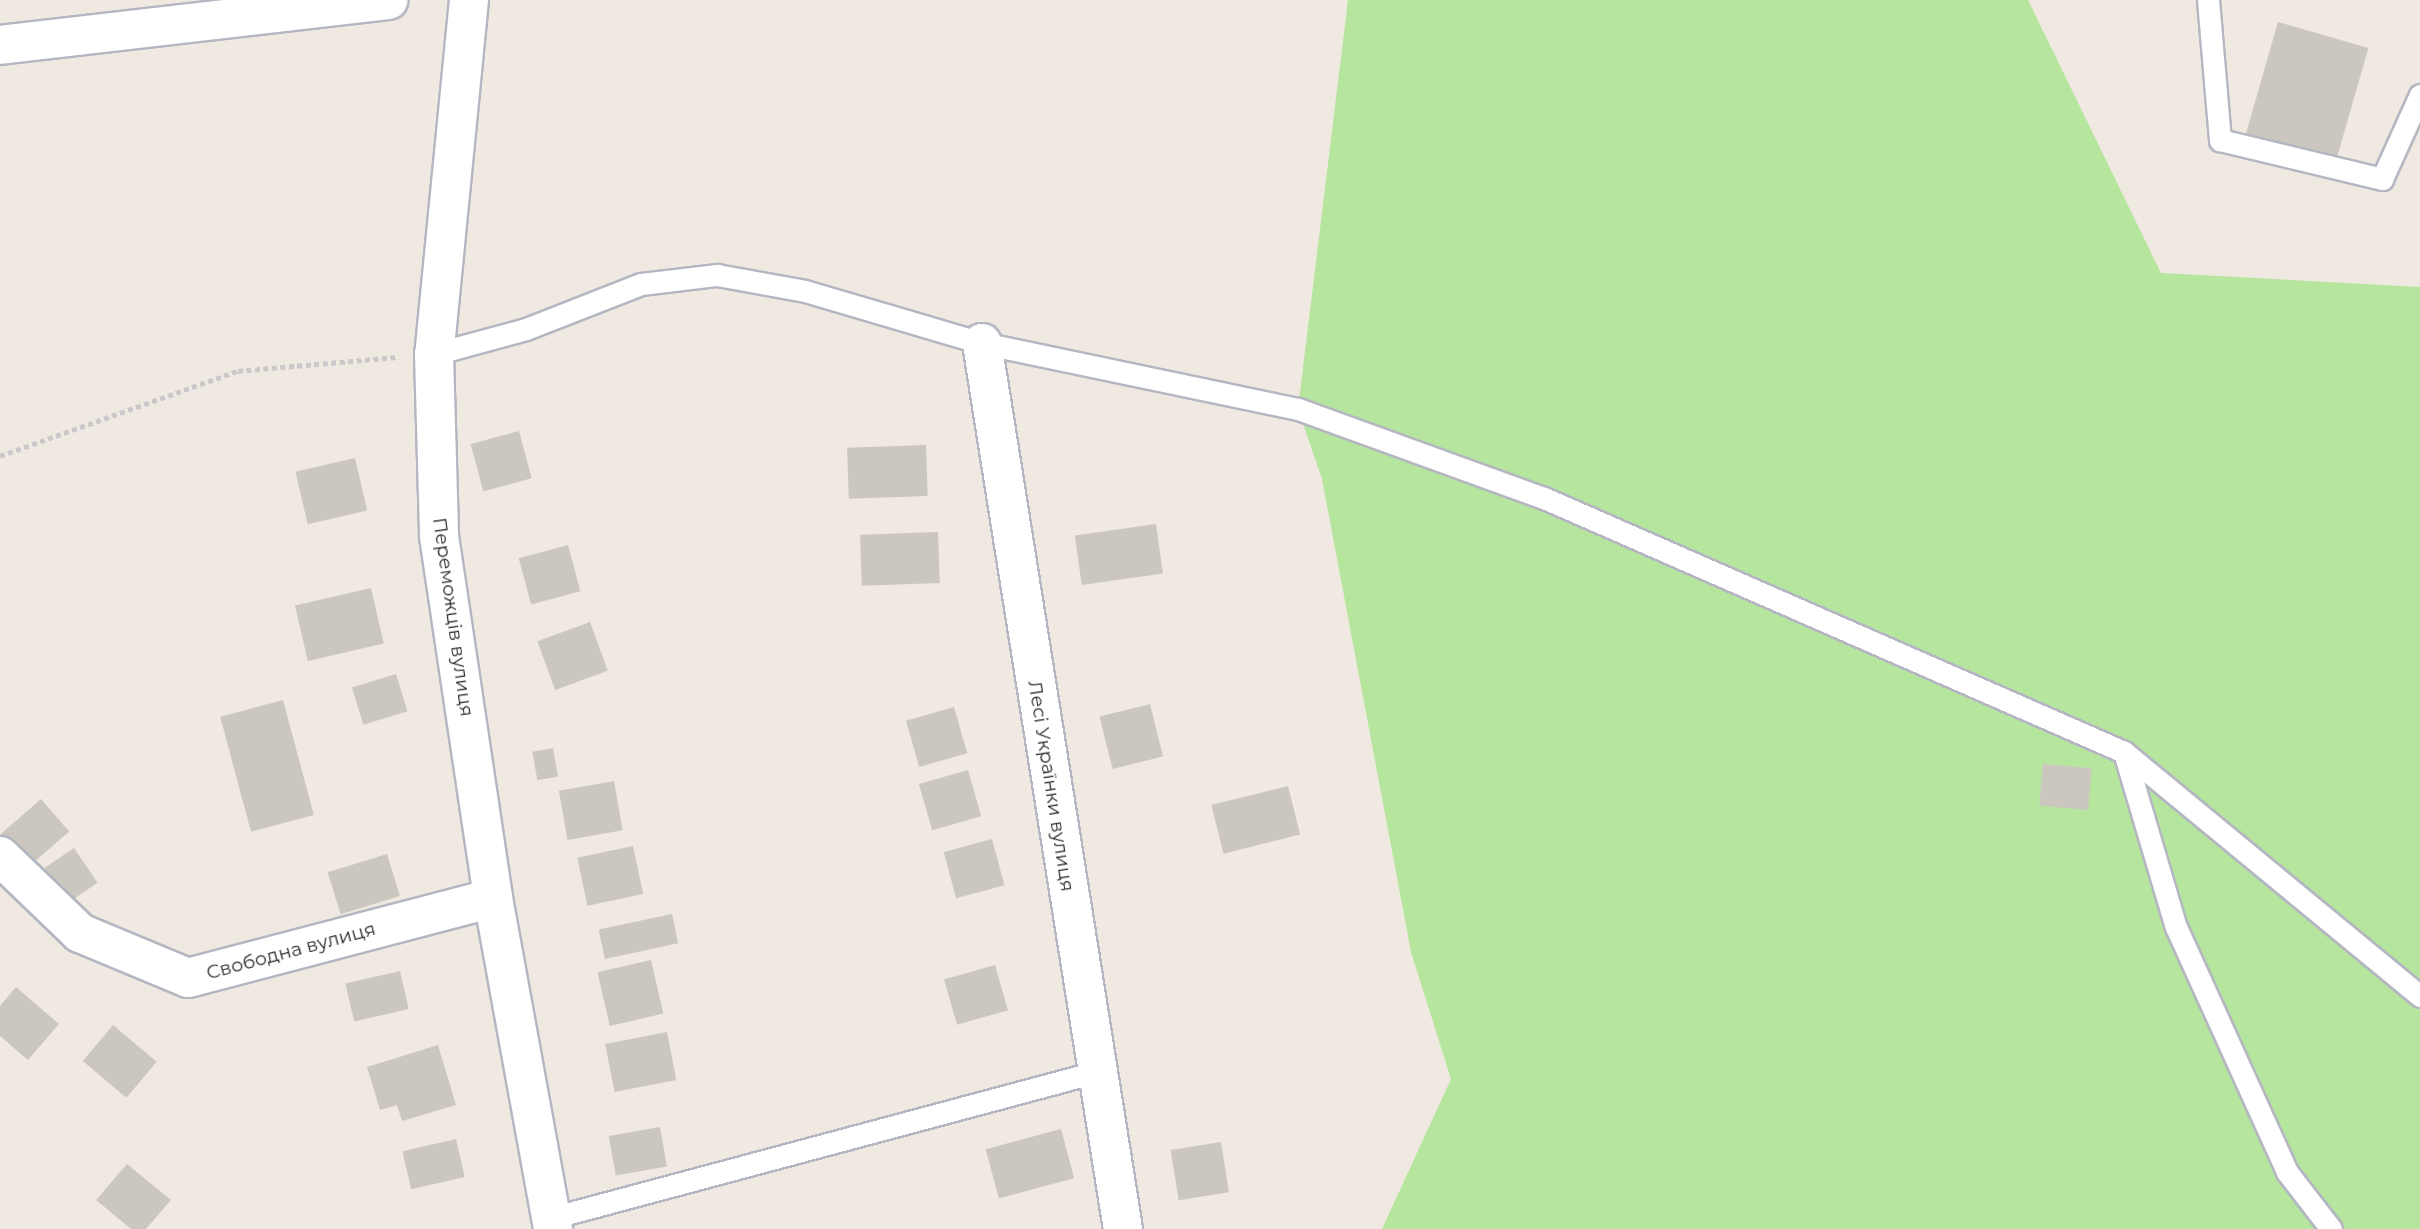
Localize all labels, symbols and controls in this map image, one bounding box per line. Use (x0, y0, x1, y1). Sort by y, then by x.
street label: Переможців вулиця (428, 516, 478, 718)
street label: Лесі Українки вулиця (1023, 679, 1079, 893)
street label: Свободна вулиця (204, 917, 378, 985)

